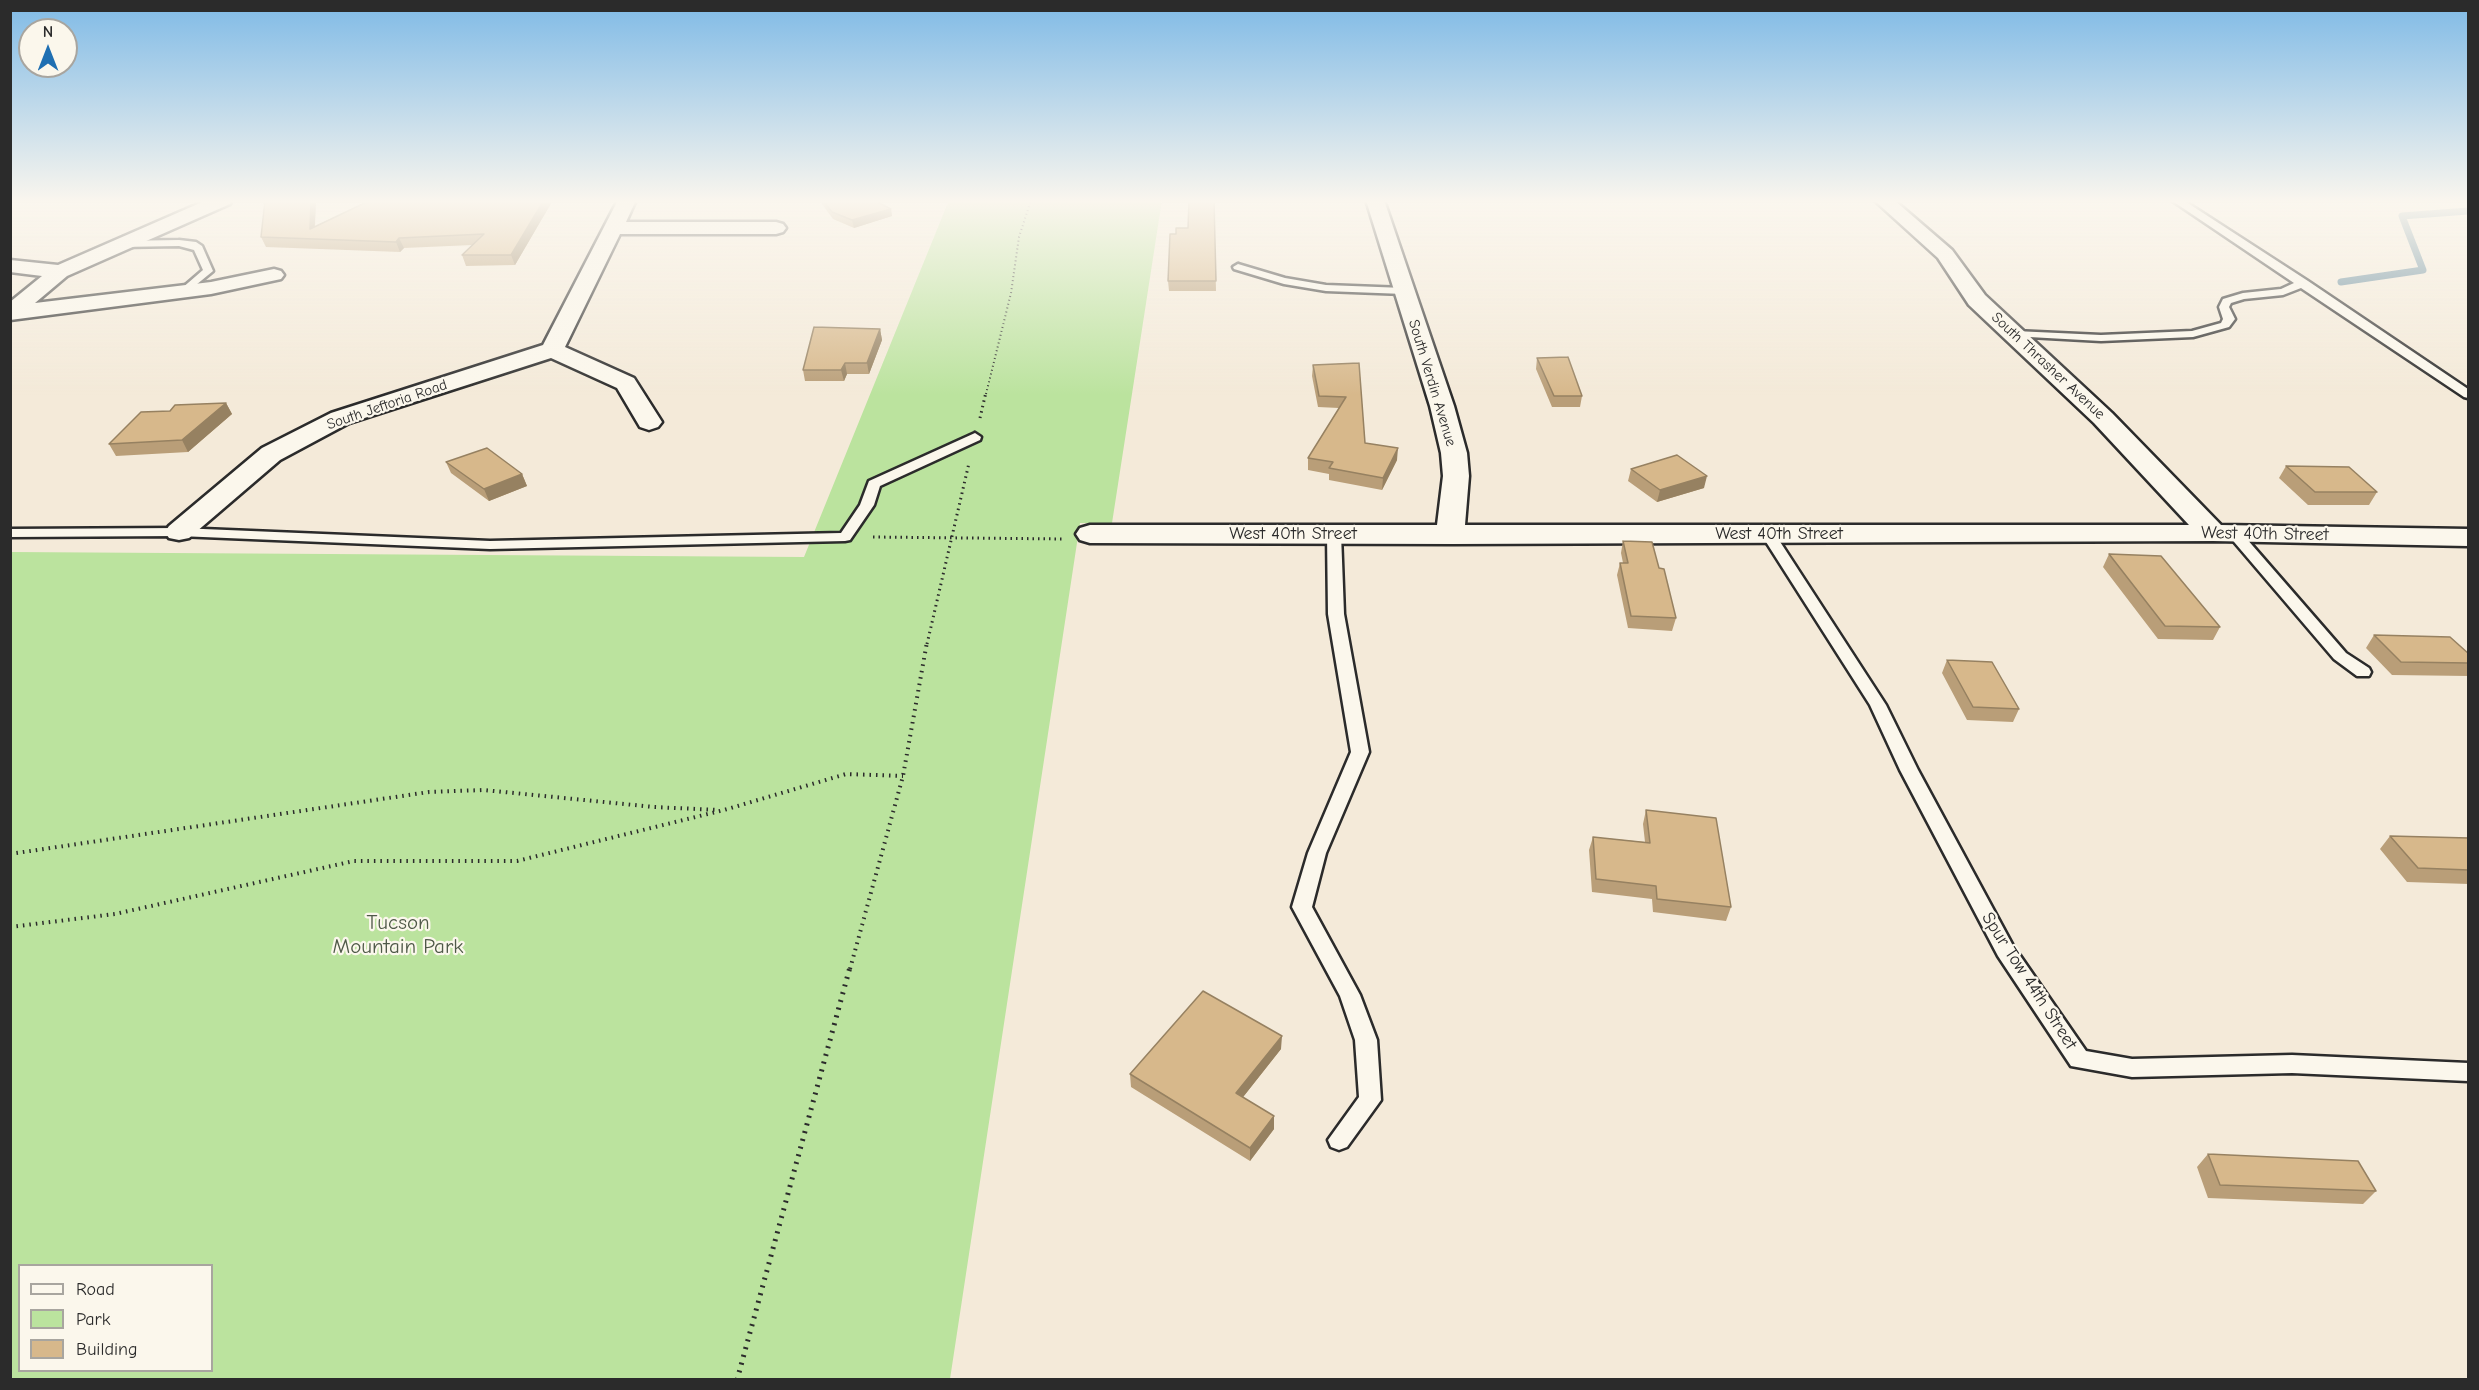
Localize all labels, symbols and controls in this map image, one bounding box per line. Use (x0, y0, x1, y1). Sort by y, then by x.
north arrow (18, 18, 78, 78)
text: N (43, 23, 53, 41)
street label: South Thrasher Avenue (1987, 309, 2109, 423)
street label: South Verdin Avenue (1404, 317, 1460, 449)
street label: South Jeftoria Road (324, 376, 450, 434)
street label: West 40th Street (2201, 522, 2329, 546)
street label: West 40th Street (1229, 523, 1357, 545)
street label: West 40th Street (1715, 523, 1843, 545)
street label: Spur Tow 44th Street (1977, 908, 2081, 1054)
park label: Tucson Mountain Park (333, 910, 463, 960)
legend (18, 1264, 213, 1372)
text: Road (76, 1279, 115, 1300)
text: Park (76, 1309, 110, 1330)
text: Building (76, 1339, 138, 1360)

